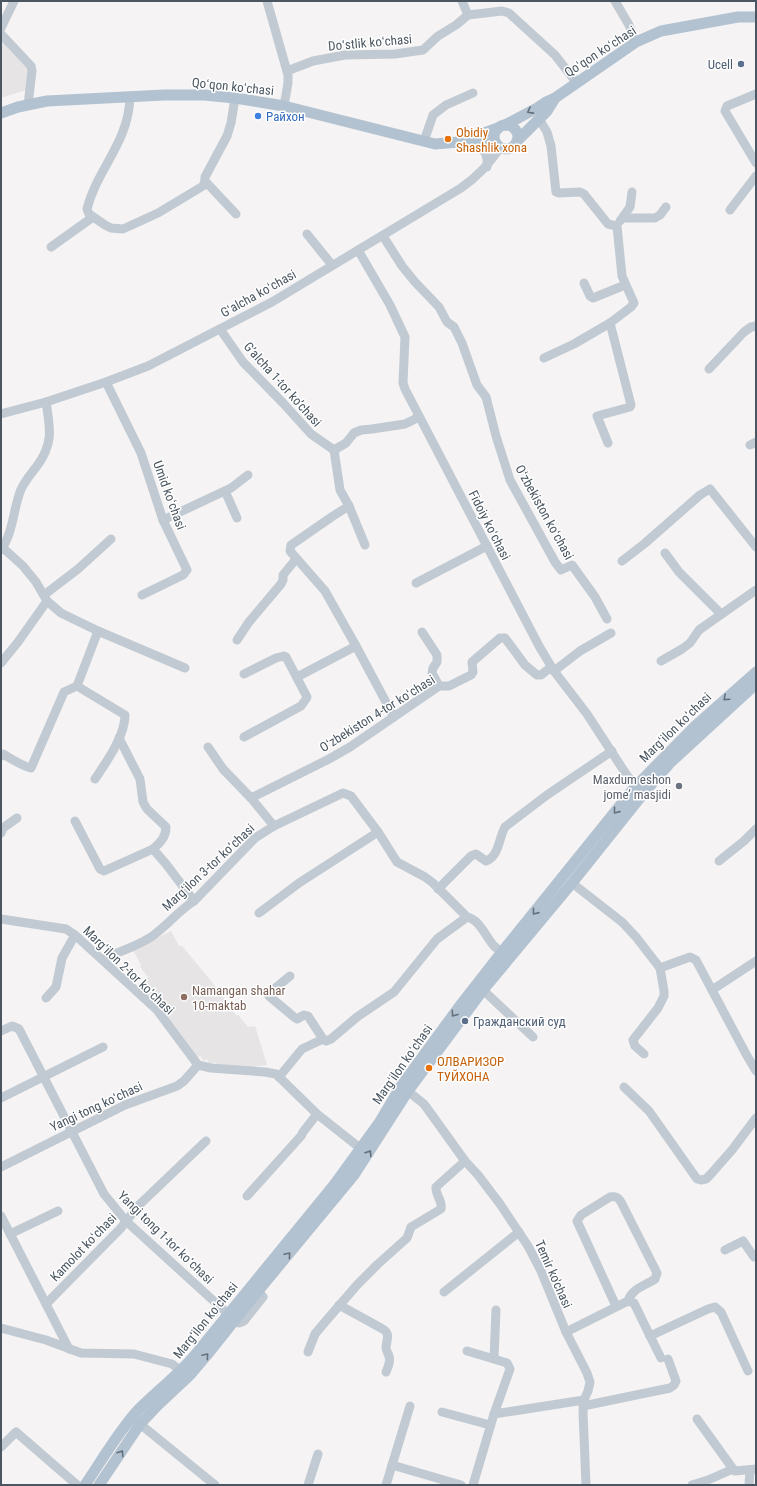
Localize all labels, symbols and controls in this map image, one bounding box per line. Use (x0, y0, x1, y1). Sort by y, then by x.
street label: Qoʻqon koʻchasi (562, 23, 639, 80)
street label: Doʻstlik koʻchasi (327, 31, 413, 54)
place label: Ucell (708, 57, 733, 72)
marker: Ucell (736, 59, 746, 69)
street label: Qoʻqon koʻchasi (191, 75, 275, 98)
one-way arrow (527, 107, 535, 114)
place label: Райхон (266, 109, 305, 124)
marker: Райхон (253, 111, 263, 121)
place label: Obidiy Shashlik xona (456, 125, 527, 155)
marker: Obidiy Shashlik xona (443, 134, 453, 144)
street label: Gʻalcha koʻchasi (218, 267, 299, 320)
street label: Gʼalcha 1-tor koʼchasi (241, 339, 325, 430)
street label: Umid koʻchasi (150, 459, 189, 532)
street label: Oʻzbekiston koʻchasi (512, 462, 577, 562)
street label: Fidoiy koʻchasi (466, 488, 514, 563)
street label: Oʻzbekiston 4-tor koʻchasi (317, 672, 438, 755)
street label: Margʻilon koʻchasi (636, 689, 714, 765)
one-way arrow (724, 693, 731, 700)
place label: Maxdum eshon jome’ masjidi (593, 772, 671, 802)
marker: Maxdum eshon jome’ masjidi (674, 781, 684, 791)
one-way arrow (614, 806, 621, 813)
street label: Margʻilon 3-tor koʻchasi (159, 821, 258, 914)
one-way arrow (532, 907, 539, 914)
street label: Margʻilon 2-tor koʻchasi (80, 923, 177, 1018)
place label: Namangan shahar 10-maktab (192, 983, 285, 1013)
marker: Namangan shahar 10-maktab (179, 992, 189, 1002)
one-way arrow (452, 1009, 459, 1016)
place label: Гражданский суд (473, 1014, 566, 1029)
marker: Гражданский суд (460, 1016, 470, 1026)
street label: Margʻilon koʻchasi (369, 1022, 435, 1107)
place label: ОЛВАРИЗОР ТУЙХОНА (437, 1054, 504, 1084)
marker: ОЛВАРИЗОР ТУЙХОНА (424, 1063, 434, 1073)
street label: Yangi tong koʻchasi (48, 1079, 145, 1134)
one-way arrow (365, 1150, 372, 1157)
street label: Yangi tong 1-tor koʻchasi (115, 1188, 216, 1287)
street label: Kamolot koʻchasi (47, 1210, 120, 1284)
street label: Temir ko'chasi (532, 1238, 575, 1311)
one-way arrow (284, 1252, 291, 1259)
street label: Margʻilon koʻchasi (170, 1279, 241, 1361)
one-way arrow (202, 1353, 209, 1360)
one-way arrow (116, 1450, 124, 1457)

